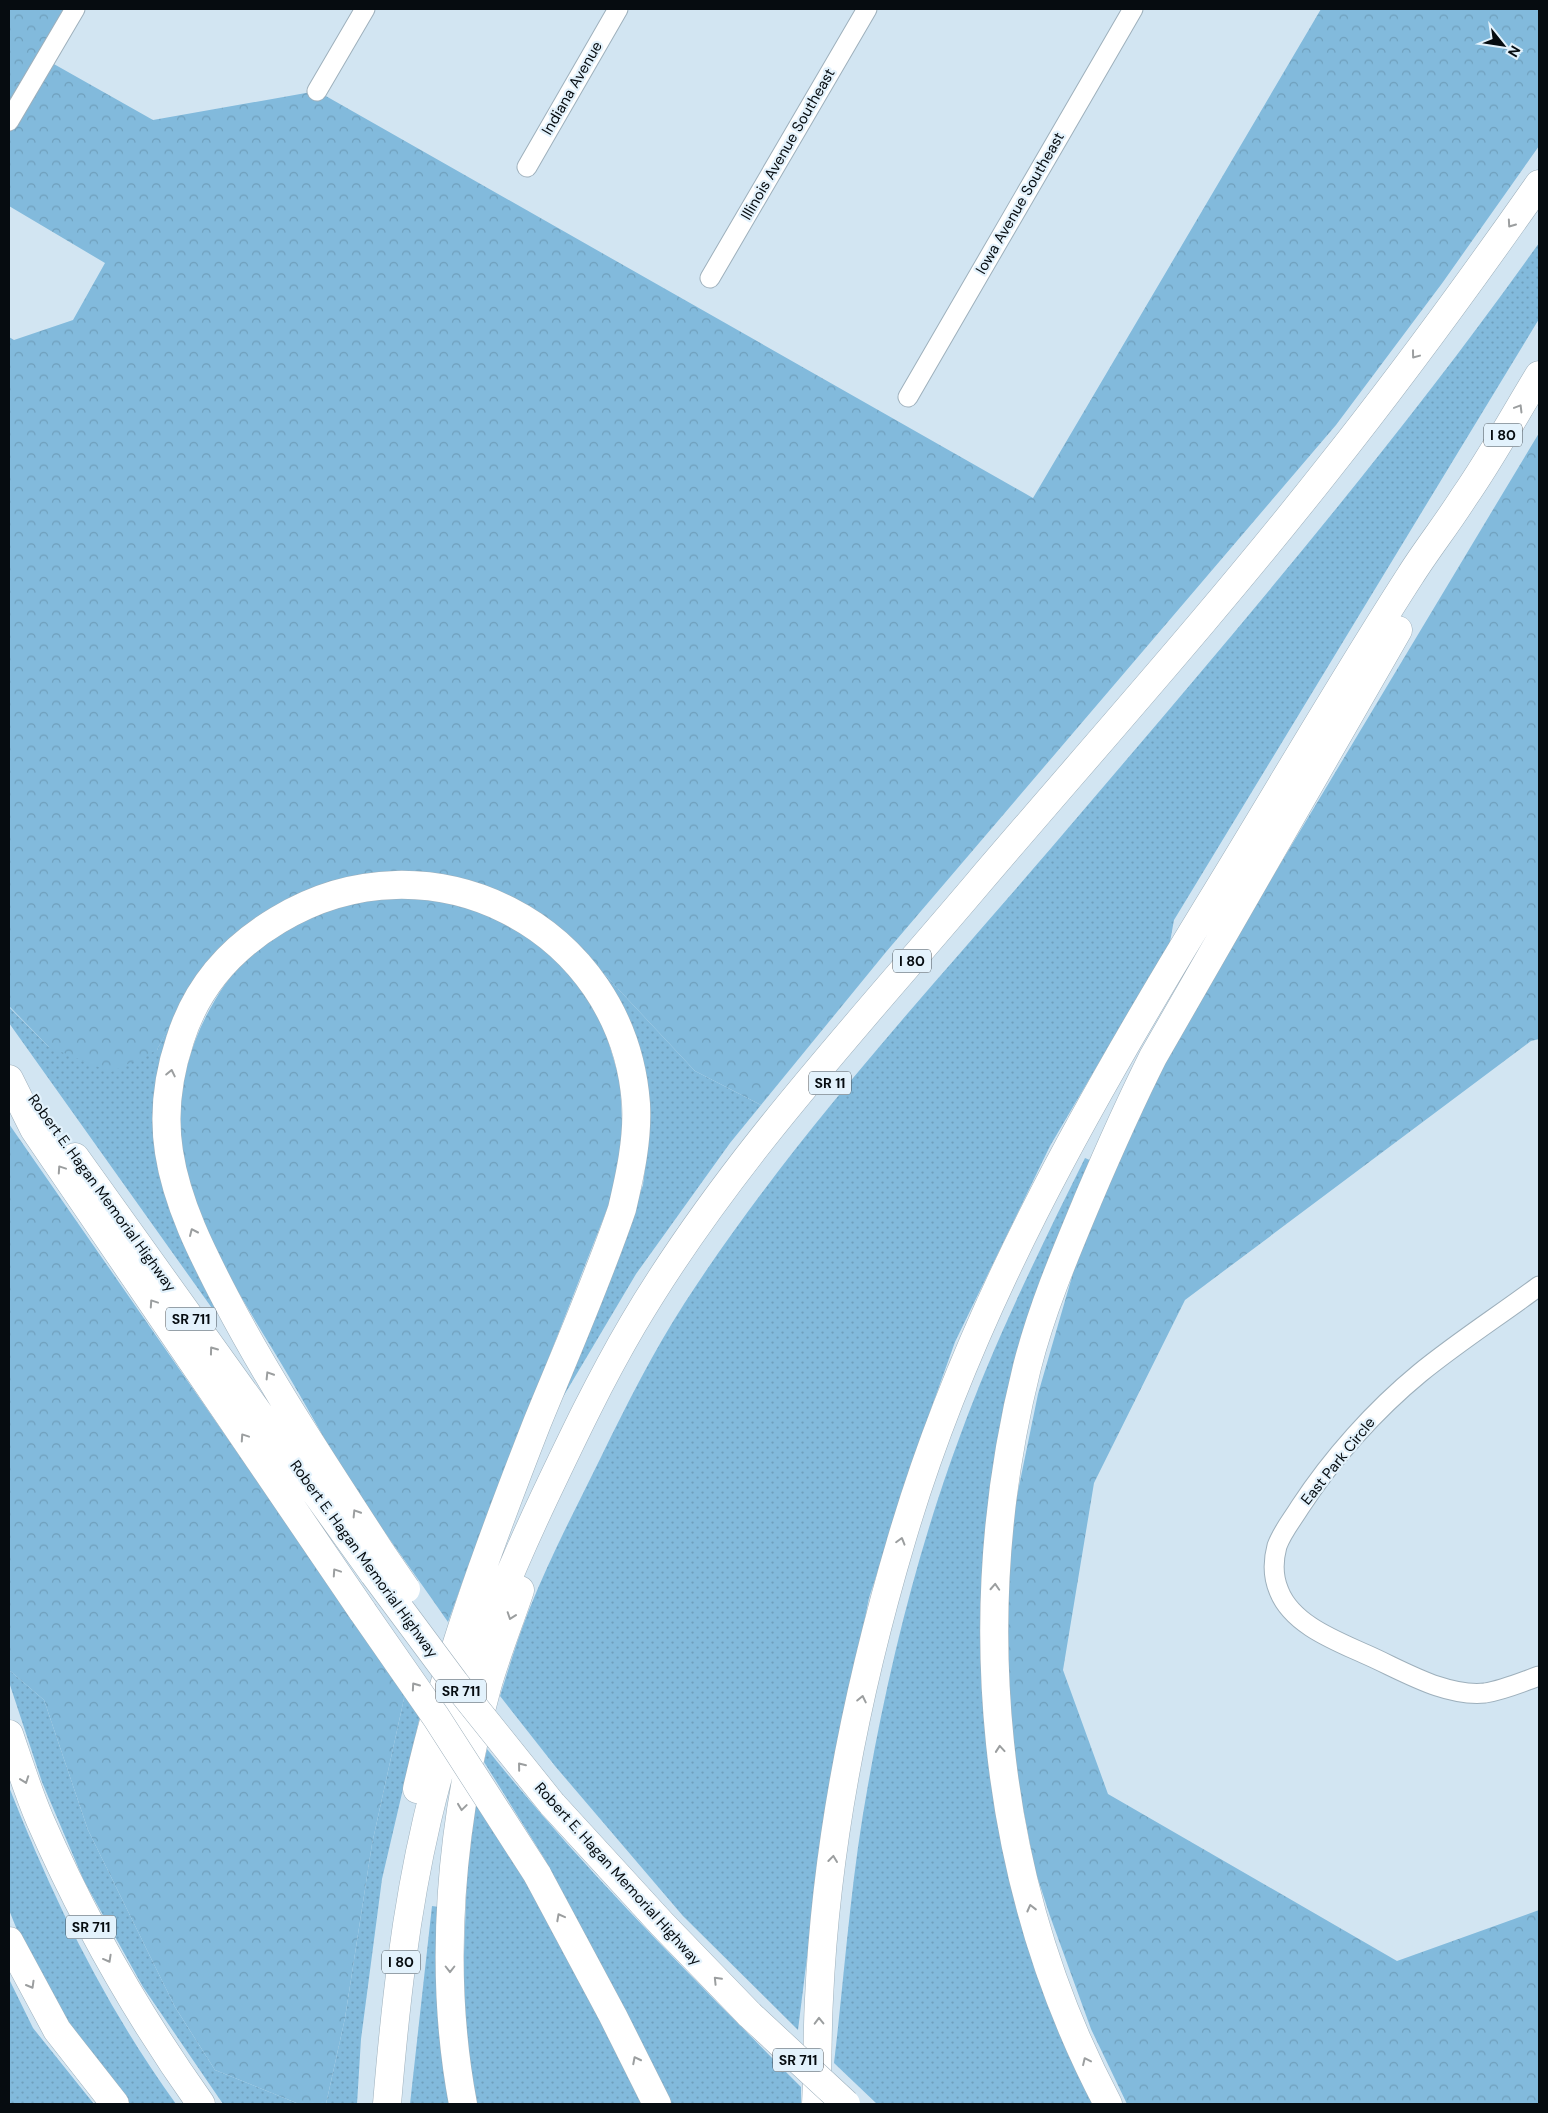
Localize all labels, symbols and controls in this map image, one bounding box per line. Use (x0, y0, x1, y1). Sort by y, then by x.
north arrow (1478, 20, 1528, 70)
street label: Indiana Avenue (537, 38, 607, 138)
text: N (1504, 43, 1525, 60)
street label: Illinois Avenue Southeast (736, 64, 840, 223)
street label: Iowa Avenue Southeast (971, 128, 1069, 278)
one-way arrow (1508, 218, 1517, 228)
one-way arrow (1413, 349, 1421, 358)
one-way arrow (1513, 405, 1523, 414)
road number: I 80 (1484, 424, 1522, 446)
road number: I 80 (893, 949, 931, 972)
one-way arrow (165, 1069, 176, 1078)
road number: SR 11 (809, 1072, 851, 1094)
street label: Robert E. Hagan Memorial Highway (23, 1090, 181, 1296)
one-way arrow (58, 1165, 67, 1175)
one-way arrow (189, 1228, 200, 1237)
one-way arrow (150, 1299, 159, 1309)
road number: SR 711 (166, 1308, 216, 1330)
one-way arrow (210, 1346, 219, 1356)
one-way arrow (265, 1372, 275, 1381)
street label: East Park Circle (1296, 1413, 1380, 1509)
one-way arrow (241, 1434, 250, 1443)
street label: Robert E. Hagan Memorial Highway (285, 1456, 443, 1662)
one-way arrow (352, 1509, 362, 1518)
one-way arrow (896, 1538, 906, 1546)
one-way arrow (333, 1568, 342, 1577)
one-way arrow (989, 1582, 1000, 1590)
one-way arrow (507, 1612, 517, 1620)
road number: SR 711 (436, 1680, 486, 1702)
one-way arrow (412, 1683, 421, 1692)
one-way arrow (856, 1694, 866, 1703)
one-way arrow (994, 1744, 1005, 1752)
one-way arrow (519, 1763, 527, 1772)
one-way arrow (19, 1775, 29, 1784)
street label: Robert E. Hagan Memorial Highway (530, 1778, 706, 1970)
one-way arrow (457, 1803, 468, 1811)
one-way arrow (828, 1855, 838, 1863)
one-way arrow (1026, 1905, 1036, 1913)
one-way arrow (556, 1913, 566, 1922)
road number: SR 711 (66, 1915, 116, 1938)
road number: I 80 (382, 1950, 420, 1974)
one-way arrow (102, 1954, 112, 1963)
one-way arrow (445, 1966, 455, 1973)
one-way arrow (713, 1977, 722, 1986)
one-way arrow (25, 1979, 35, 1988)
one-way arrow (814, 2016, 824, 2024)
road number: SR 711 (773, 2048, 823, 2072)
one-way arrow (632, 2057, 642, 2066)
one-way arrow (1083, 2057, 1093, 2066)

